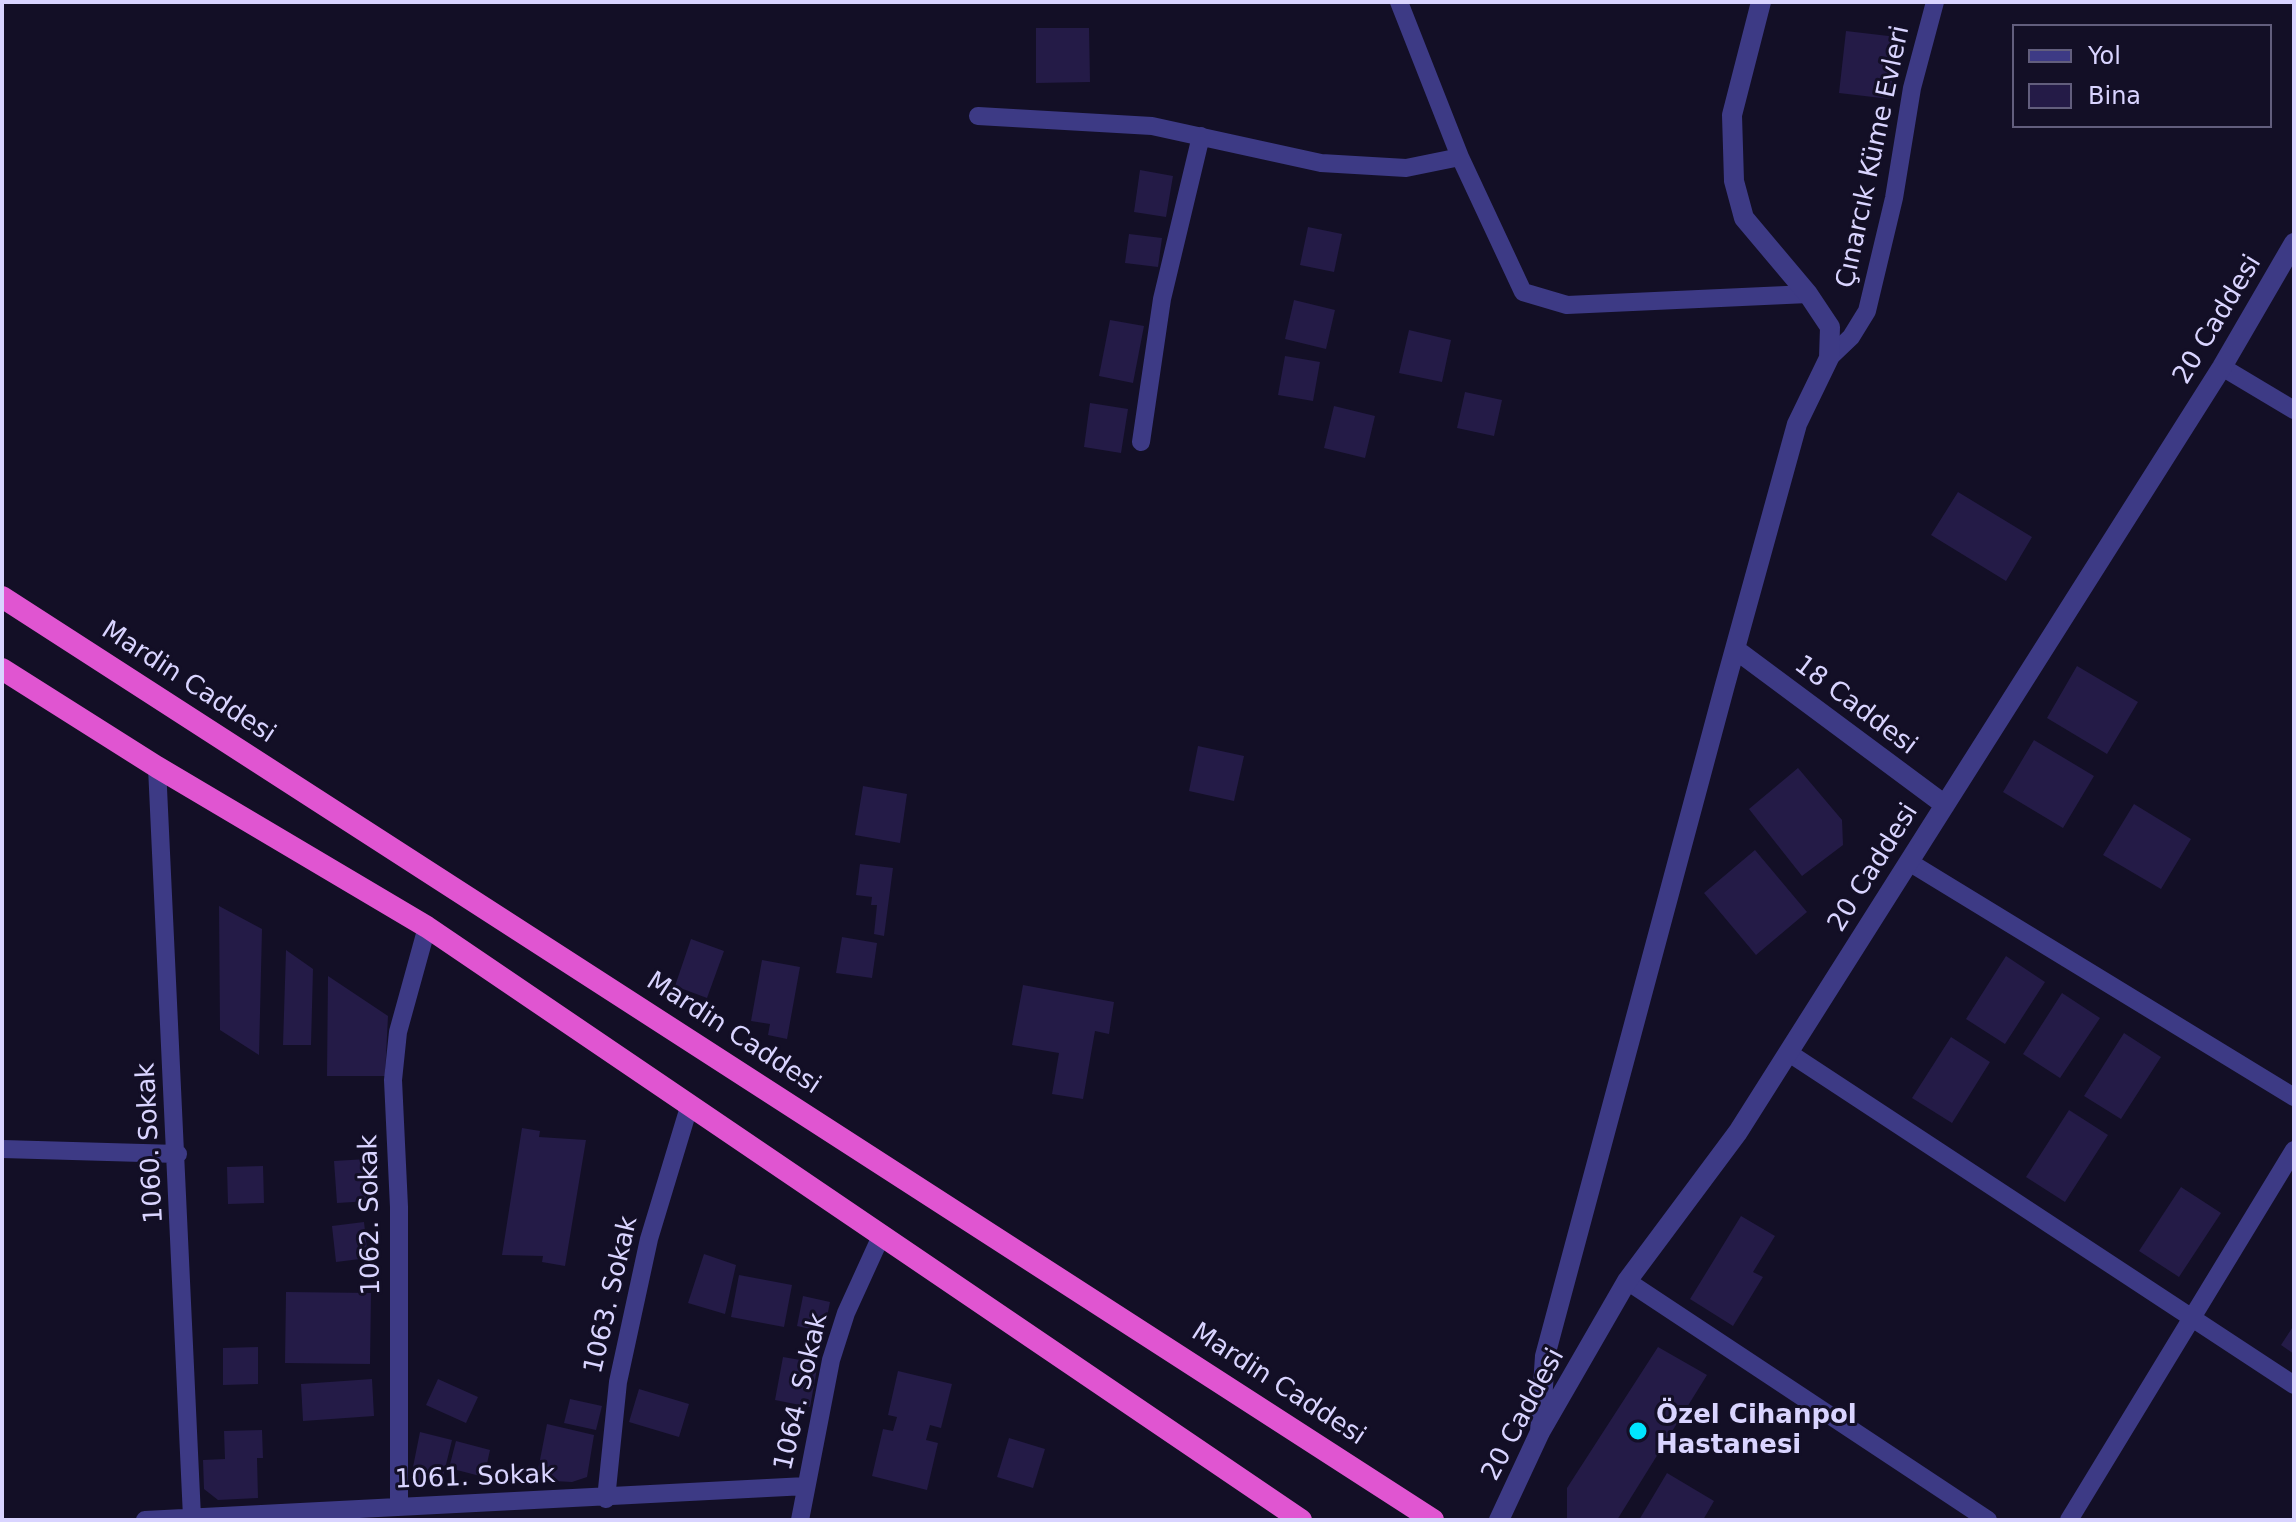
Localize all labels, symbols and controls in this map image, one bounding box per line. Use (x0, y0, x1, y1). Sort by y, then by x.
street label: Çınarcık Küme Evleri (1831, 23, 1917, 291)
legend (2012, 24, 2272, 128)
text: Yol (2088, 42, 2121, 70)
text: Bina (2088, 82, 2141, 110)
street label: 20 Caddesi (2167, 250, 2269, 390)
street label: Mardin Caddesi (95, 615, 281, 751)
street label: 18 Caddesi (1788, 650, 1922, 762)
street label: 20 Caddesi (1822, 798, 1926, 938)
street label: Mardin Caddesi (640, 966, 826, 1102)
street label: 1060. Sokak (131, 1062, 171, 1224)
street label: 1062. Sokak (354, 1134, 388, 1296)
street label: 1063. Sokak (579, 1213, 645, 1377)
street label: 1064. Sokak (769, 1310, 835, 1474)
street label: Mardin Caddesi (1185, 1317, 1371, 1453)
street label: 20 Caddesi (1476, 1344, 1572, 1486)
place label: Özel Cihanpol Hastanesi (1656, 1400, 1857, 1462)
marker: Özel Cihanpol Hastanesi (1627, 1420, 1649, 1442)
street label: 1061. Sokak (394, 1460, 556, 1496)

